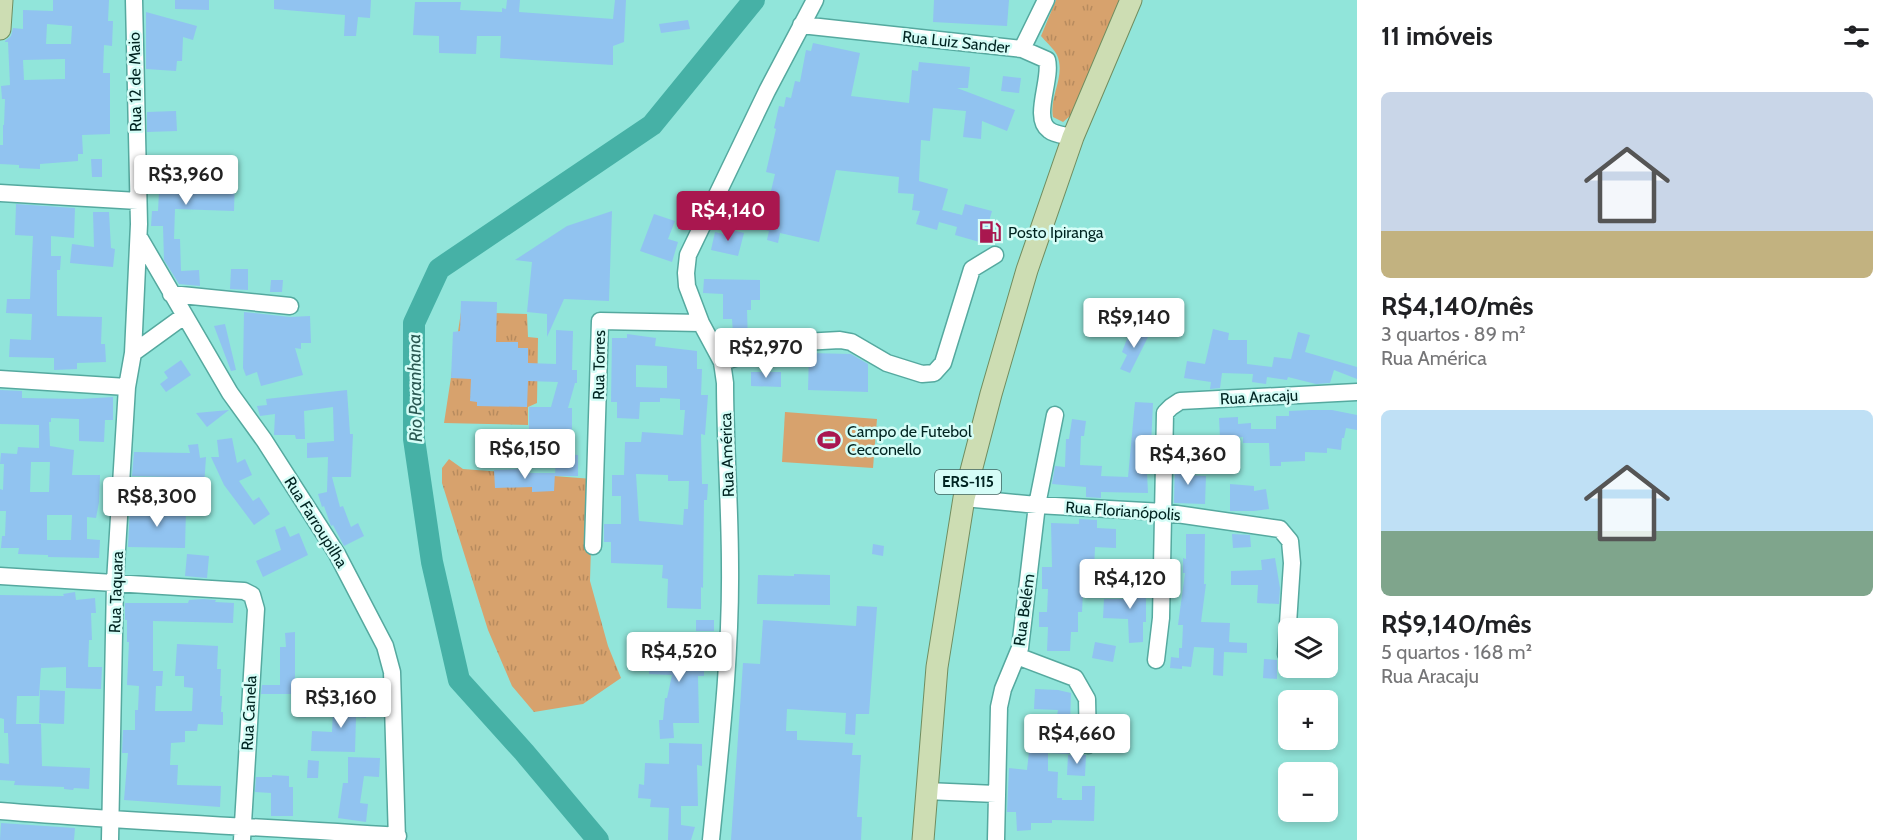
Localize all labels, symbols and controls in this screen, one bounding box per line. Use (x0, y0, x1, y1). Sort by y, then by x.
text: 11 imóveis (1381, 20, 1493, 52)
icon: filters (1840, 20, 1873, 53)
street label: Rua Luiz Sander (901, 27, 1012, 57)
street label: Rua 12 de Maio (125, 32, 145, 132)
icon: home (1573, 131, 1681, 239)
pin: R$3,960 (131, 155, 241, 206)
text: R$3,960 (148, 162, 224, 186)
pin: R$4,140 (673, 191, 783, 242)
text: R$4,140 (691, 198, 765, 222)
fuel station icon: Posto Ipiranga (977, 219, 1003, 245)
place label: Posto Ipiranga (1008, 223, 1104, 242)
text: R$4,140/mês (1381, 290, 1533, 322)
pin: R$9,140 (1079, 298, 1189, 349)
text: R$9,140 (1097, 305, 1171, 329)
text: 3 quartos · 89 m² (1381, 322, 1526, 346)
pin: R$2,970 (711, 328, 821, 379)
street label: Rua Torres (589, 330, 609, 400)
water label: Rio Paranhana (403, 334, 427, 442)
text: R$2,970 (729, 335, 803, 359)
text: Rua América (1381, 346, 1487, 370)
street label: Rua Aracaju (1219, 385, 1299, 409)
street label: Rua América (716, 412, 738, 498)
place label: Campo de Futebol Cecconello (847, 422, 972, 459)
sports icon: Campo de Futebol Cecconello (816, 427, 842, 453)
pin: R$6,150 (470, 429, 580, 480)
pin: R$4,360 (1133, 435, 1243, 486)
text: R$6,150 (489, 436, 561, 460)
text: R$4,360 (1149, 442, 1227, 466)
icon: home (1573, 449, 1681, 557)
road number: ERS-115 (935, 470, 1001, 494)
street label: Rua Farroupilha (280, 473, 352, 571)
pin: R$8,300 (102, 477, 212, 528)
text: R$8,300 (117, 484, 197, 508)
street label: Rua Florianópolis (1065, 497, 1182, 525)
street label: Rua Taquara (105, 550, 127, 633)
pin: R$4,120 (1075, 559, 1185, 610)
text: R$4,120 (1094, 566, 1166, 590)
street label: Rua Belém (1010, 573, 1038, 647)
text: R$9,140/mês (1381, 608, 1532, 640)
map controls (1278, 618, 1338, 822)
button: layers (1278, 618, 1338, 678)
pin: R$4,520 (624, 632, 734, 683)
text: R$4,520 (641, 639, 717, 663)
text: 5 quartos · 168 m² (1381, 640, 1532, 664)
text: Rua Aracaju (1381, 664, 1479, 688)
street label: Rua Canela (238, 675, 260, 751)
pin: R$3,160 (286, 678, 396, 729)
text: R$3,160 (305, 685, 377, 709)
button: + (1278, 690, 1338, 750)
pin: R$4,660 (1022, 714, 1132, 765)
text: R$4,660 (1038, 721, 1116, 745)
button: − (1278, 762, 1338, 822)

